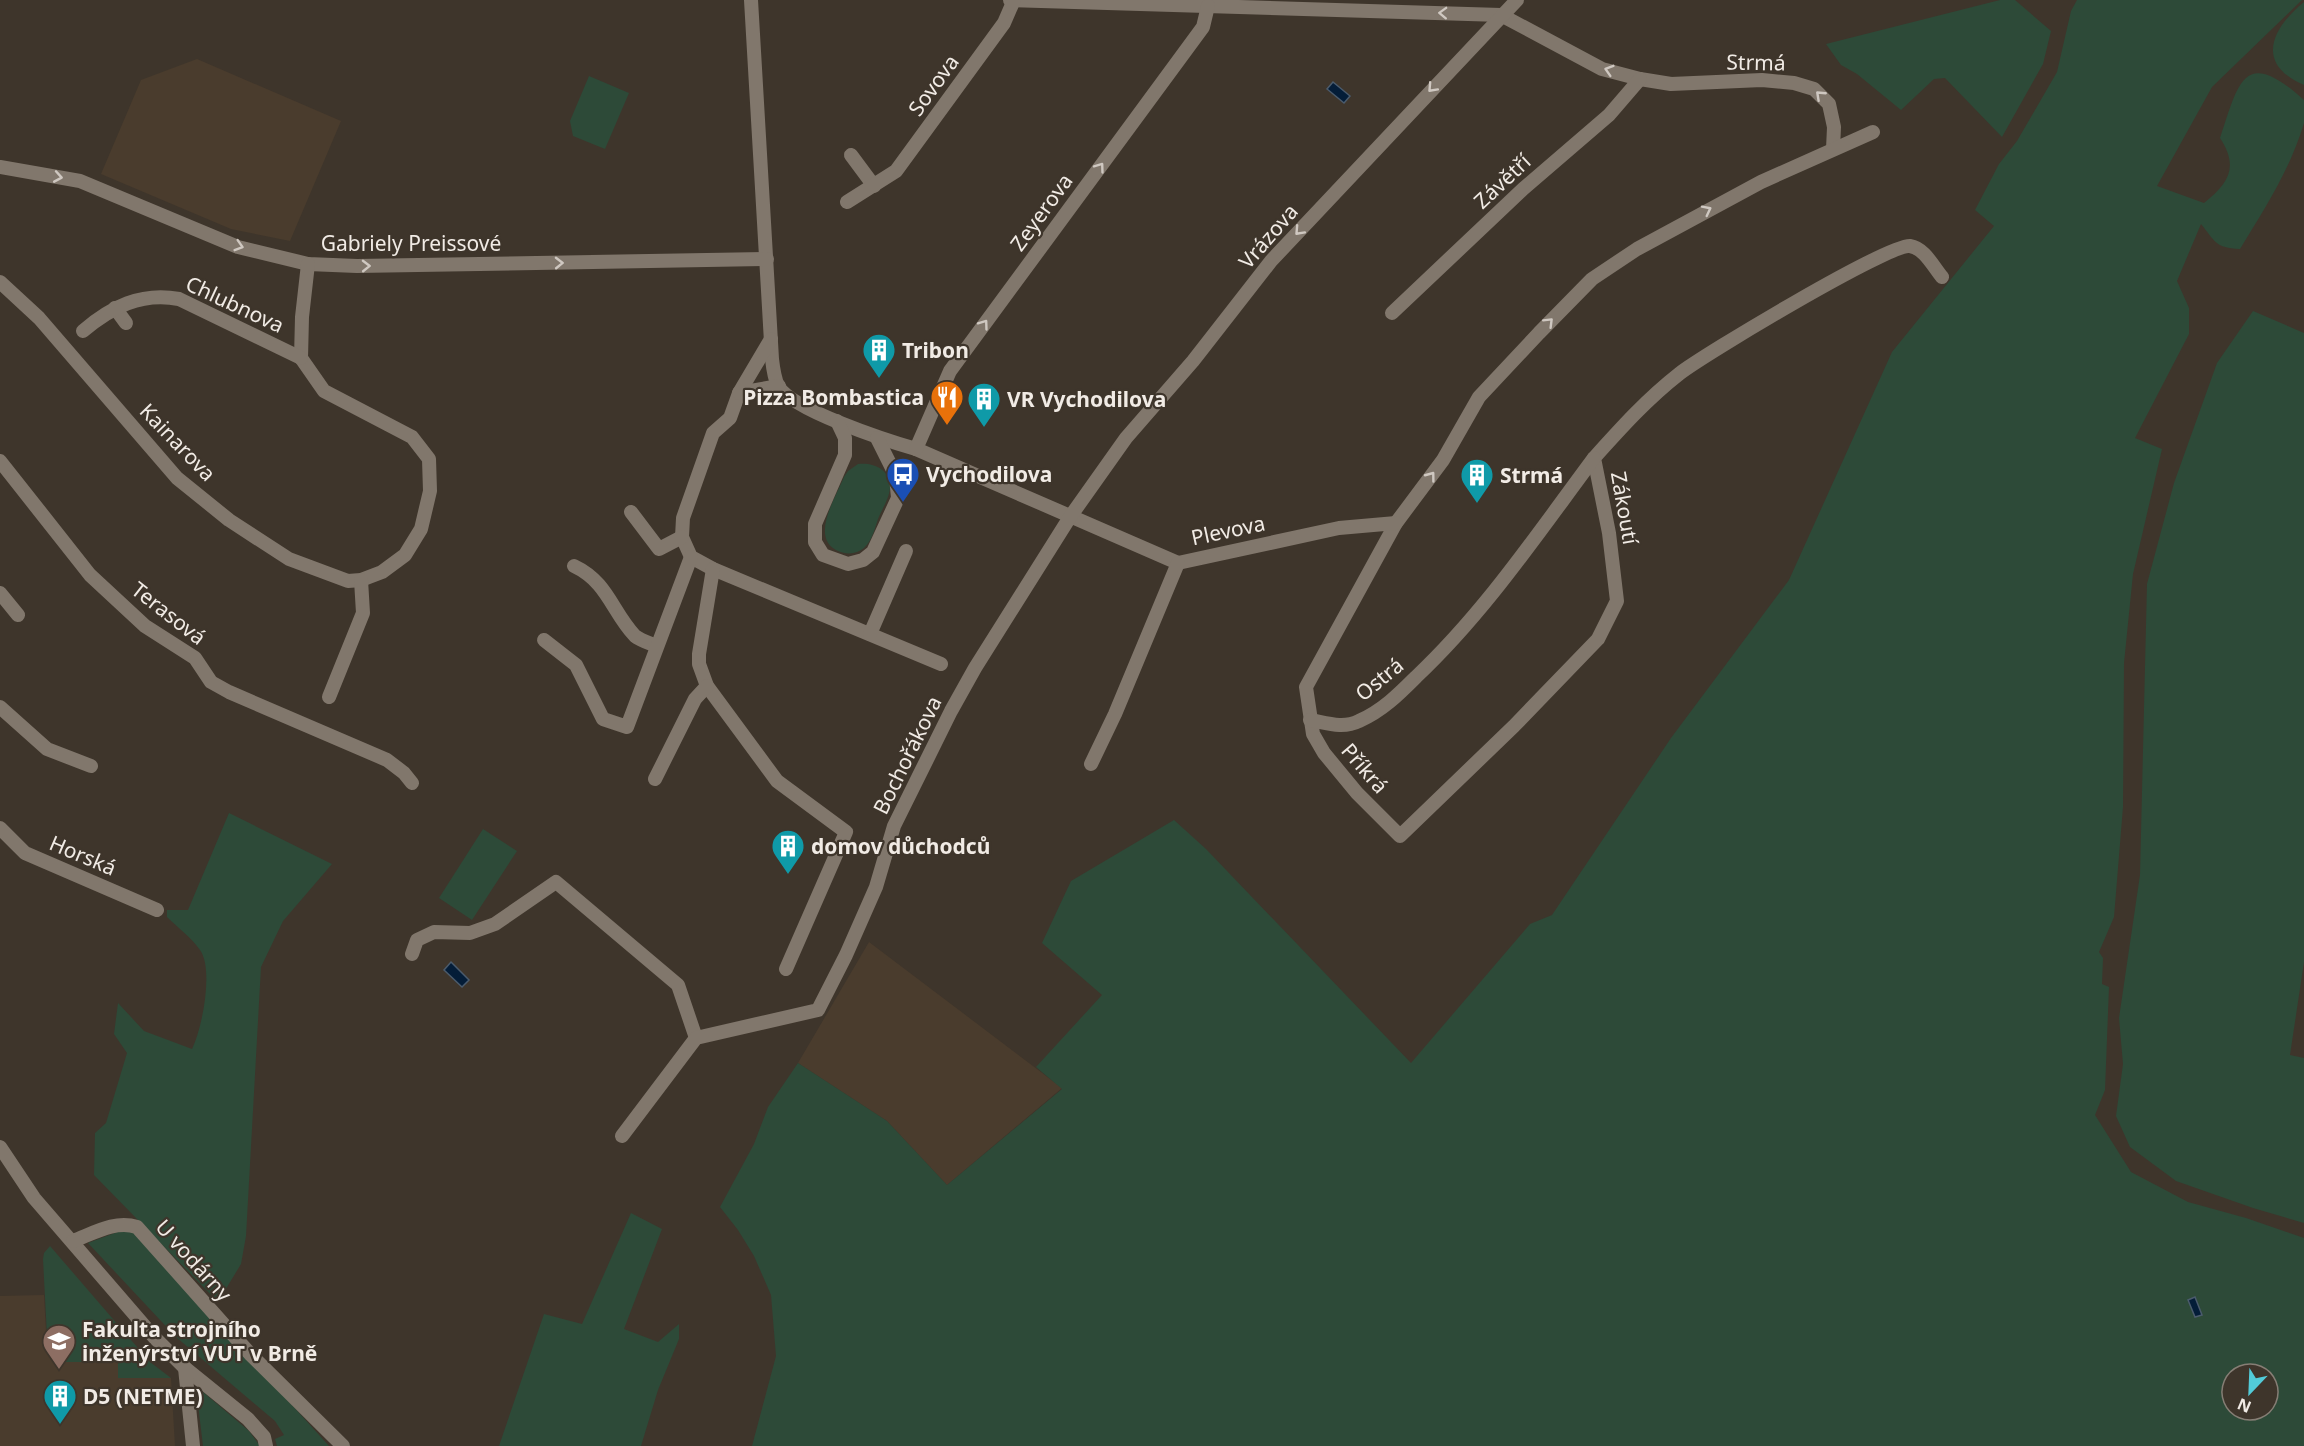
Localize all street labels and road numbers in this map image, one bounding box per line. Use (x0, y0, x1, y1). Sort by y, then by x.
street label: Strmá (1726, 47, 1786, 77)
street label: Sovova (901, 49, 965, 121)
street label: Závětří (1468, 147, 1537, 214)
street label: Zeyerova (1004, 168, 1078, 256)
street label: Vrázova (1232, 198, 1304, 274)
street label: Gabriely Preissové (321, 229, 501, 257)
street label: Chlubnova (181, 269, 289, 339)
street label: Kainarova (134, 397, 222, 487)
street label: Zákoutí (1605, 469, 1645, 547)
street label: Plevova (1188, 509, 1268, 551)
street label: Terasová (126, 575, 212, 651)
street label: Ostrá (1349, 651, 1409, 707)
street label: Bochořákova (866, 691, 948, 819)
street label: Příkrá (1335, 737, 1395, 799)
street label: Horská (45, 828, 121, 882)
street label: U vodárny (150, 1213, 238, 1307)

